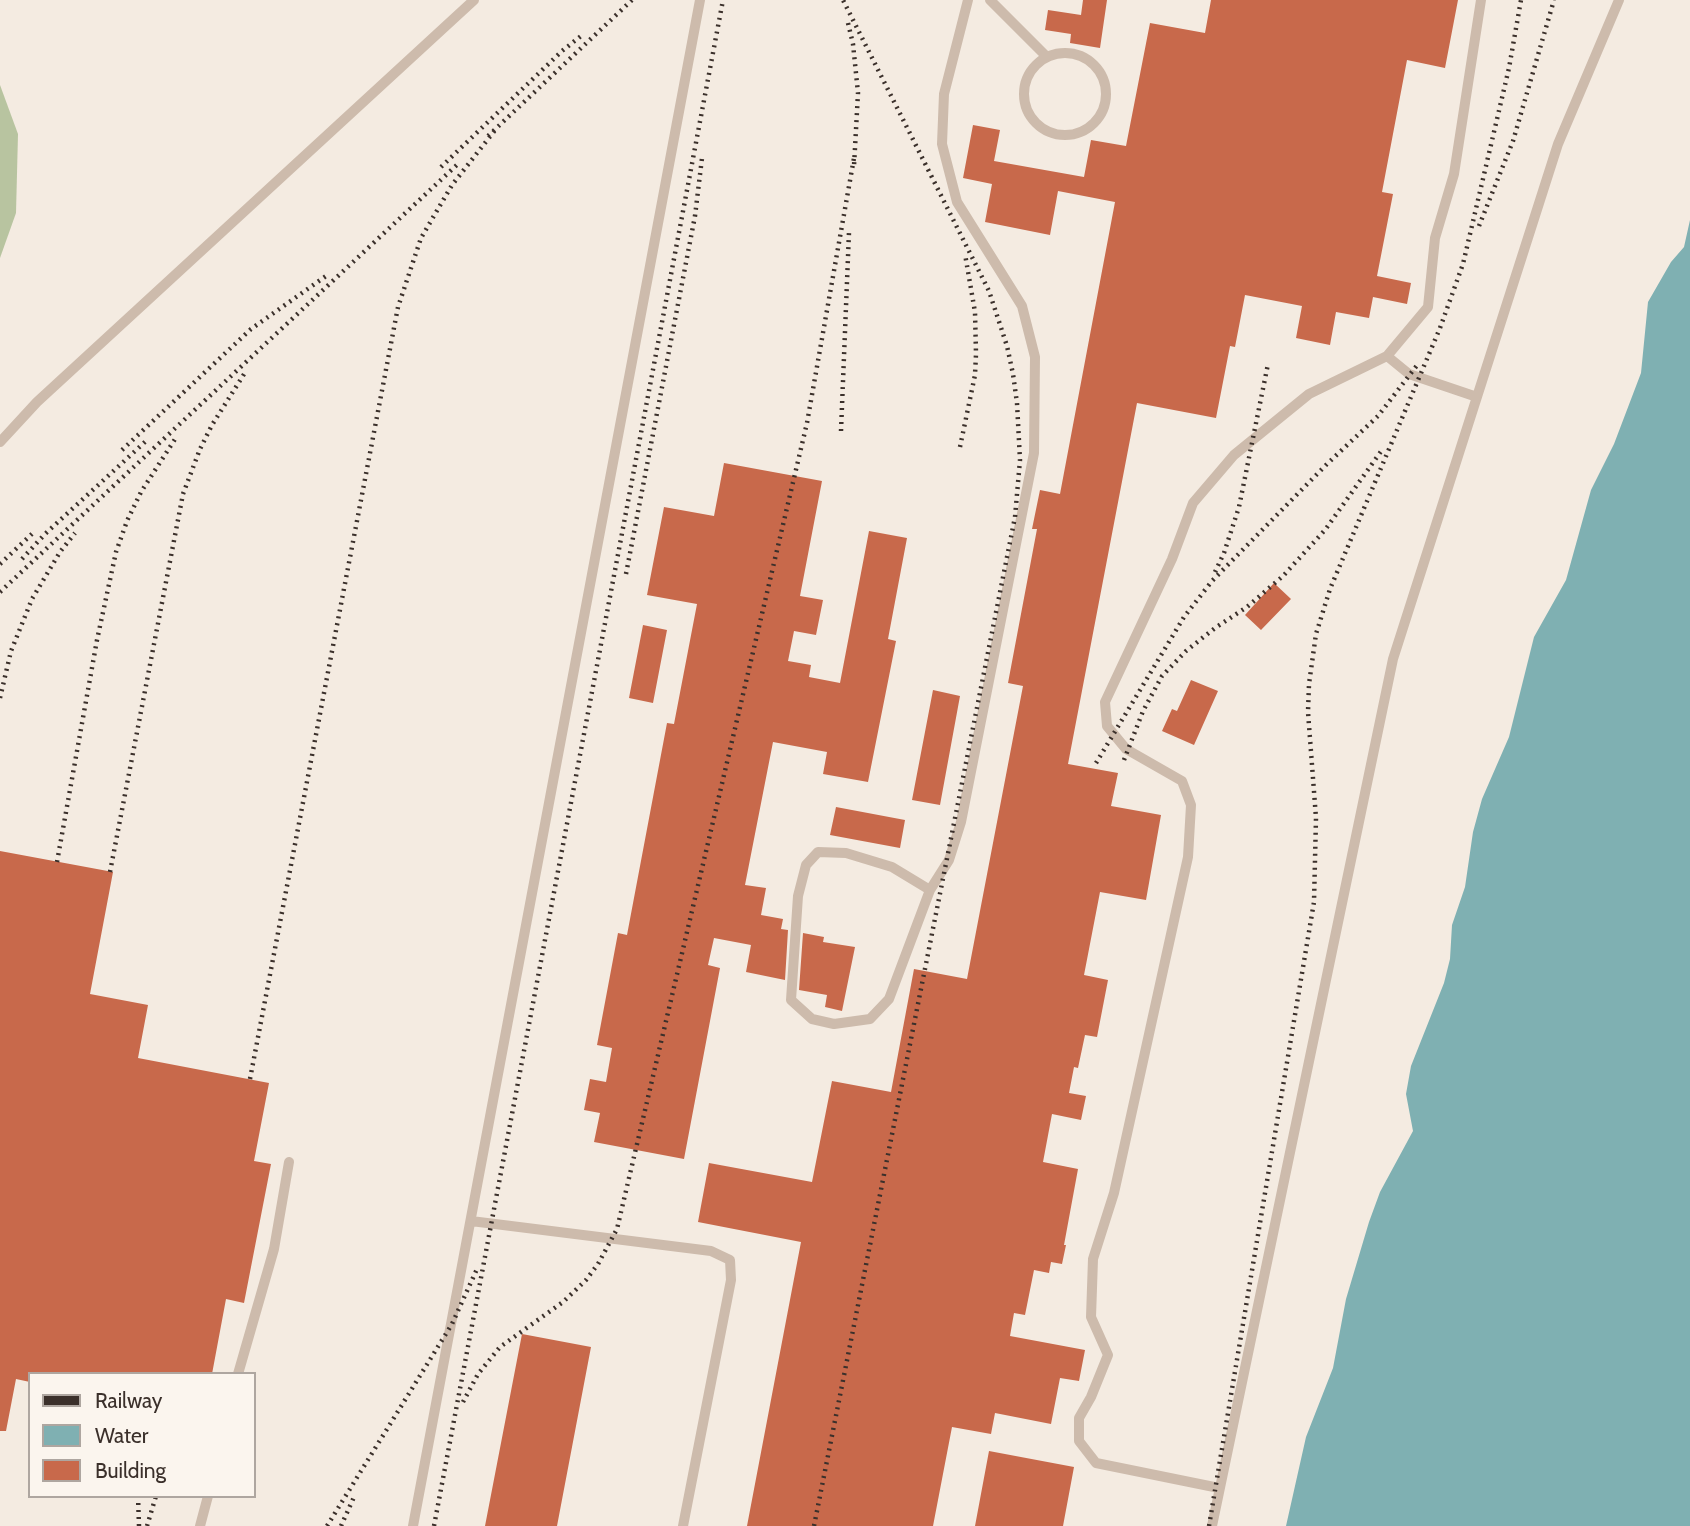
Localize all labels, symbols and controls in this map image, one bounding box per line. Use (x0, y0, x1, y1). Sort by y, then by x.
legend (28, 1372, 256, 1498)
text: Railway (95, 1388, 162, 1413)
text: Water (95, 1423, 148, 1448)
text: Building (95, 1458, 166, 1483)

